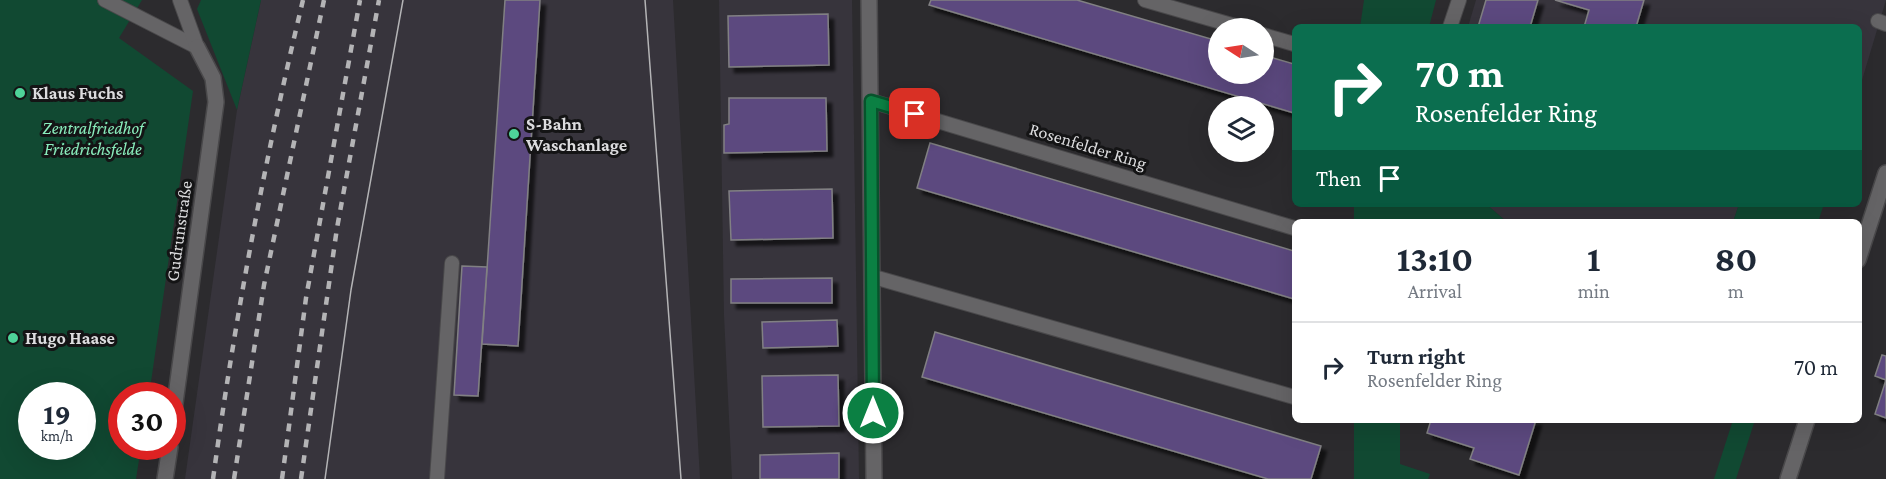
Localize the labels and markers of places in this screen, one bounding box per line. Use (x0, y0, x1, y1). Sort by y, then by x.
place label: Klaus Fuchs (32, 83, 123, 103)
marker: Klaus Fuchs (13, 86, 27, 100)
pin (889, 88, 940, 139)
place label: S-Bahn Waschanlage (525, 114, 627, 155)
marker: S-Bahn Waschanlage (507, 127, 521, 141)
place label: Hugo Haase (25, 328, 115, 348)
marker: Hugo Haase (6, 331, 20, 345)

